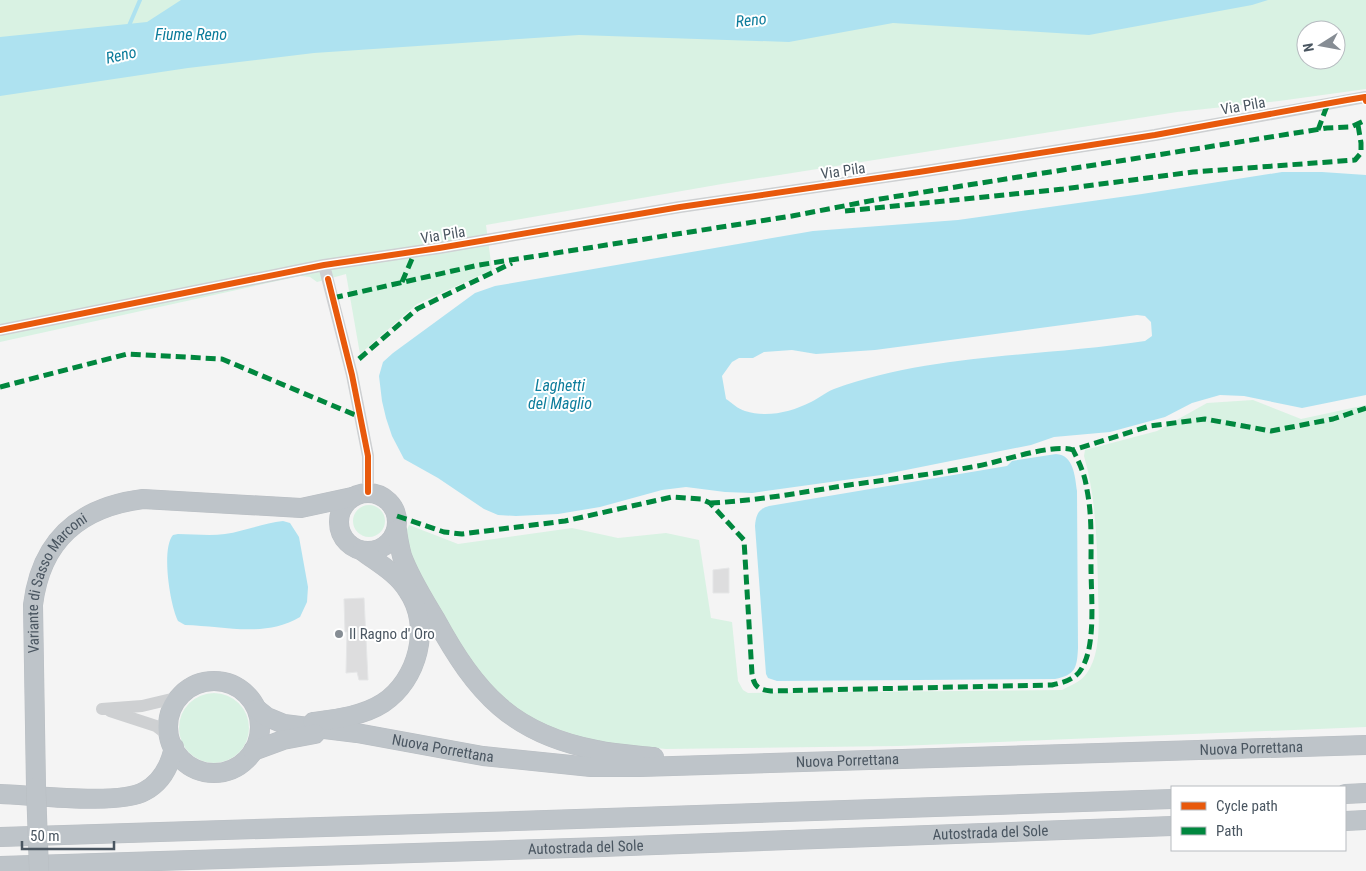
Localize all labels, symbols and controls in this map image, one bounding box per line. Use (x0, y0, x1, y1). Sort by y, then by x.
water label: Reno (735, 9, 768, 31)
north arrow (1296, 20, 1346, 70)
water label: Fiume Reno (155, 25, 227, 44)
water label: Reno (104, 42, 138, 68)
text: N (1300, 42, 1317, 53)
street label: Via Pila (1219, 93, 1267, 119)
street label: Via Pila (820, 159, 866, 183)
street label: Via Pila (419, 223, 467, 247)
water label: Laghetti del Maglio (528, 376, 592, 413)
street label: Variante di Sasso Marconi (24, 509, 90, 654)
place label: Il Ragno d' Oro (349, 625, 435, 643)
marker: Il Ragno d' Oro (333, 628, 345, 640)
street label: Nuova Porrettana (390, 731, 495, 766)
street label: Nuova Porrettana (1199, 738, 1303, 759)
street label: Nuova Porrettana (796, 750, 899, 771)
legend (1171, 786, 1346, 851)
text: Cycle path (1216, 797, 1278, 815)
scale bar (22, 818, 115, 850)
street label: Autostrada del Sole (932, 822, 1049, 844)
text: Path (1216, 822, 1243, 840)
text: 50 m (30, 827, 60, 845)
street label: Autostrada del Sole (528, 836, 644, 858)

